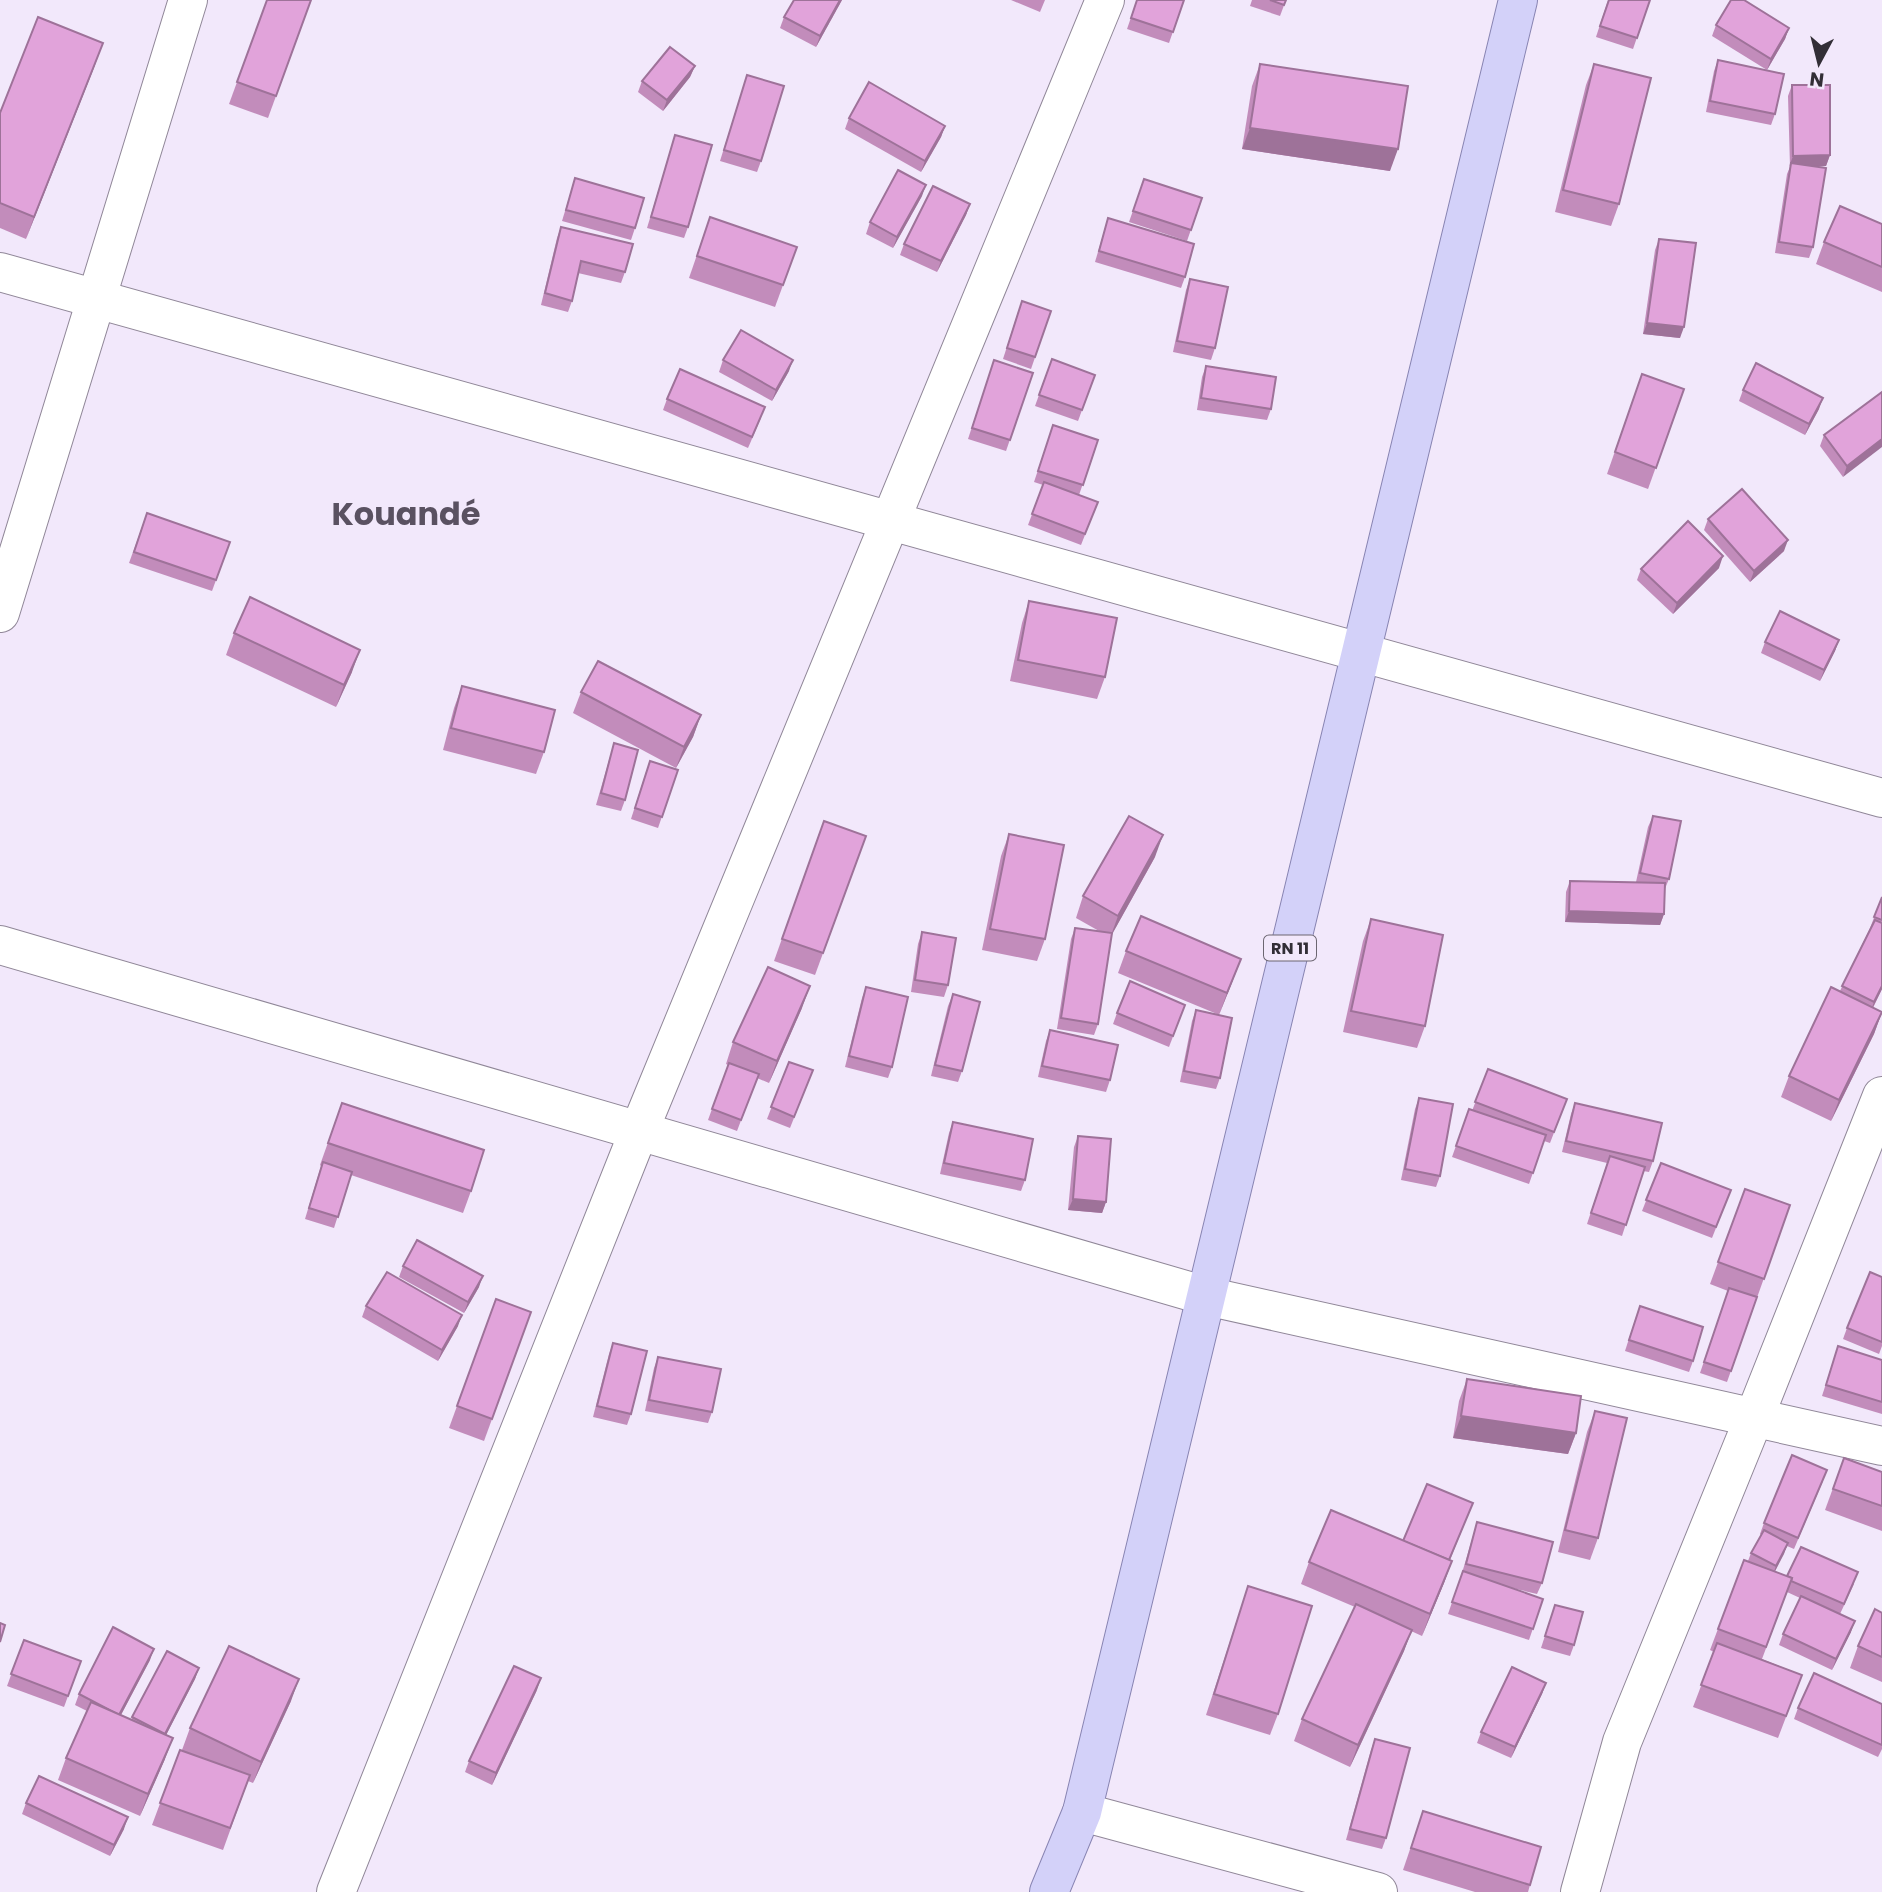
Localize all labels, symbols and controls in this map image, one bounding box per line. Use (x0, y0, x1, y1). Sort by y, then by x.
north arrow (1784, 28, 1854, 98)
text: N (1808, 65, 1826, 94)
district label: Kouandé (332, 491, 481, 536)
road number: RN 11 (1264, 936, 1316, 960)

